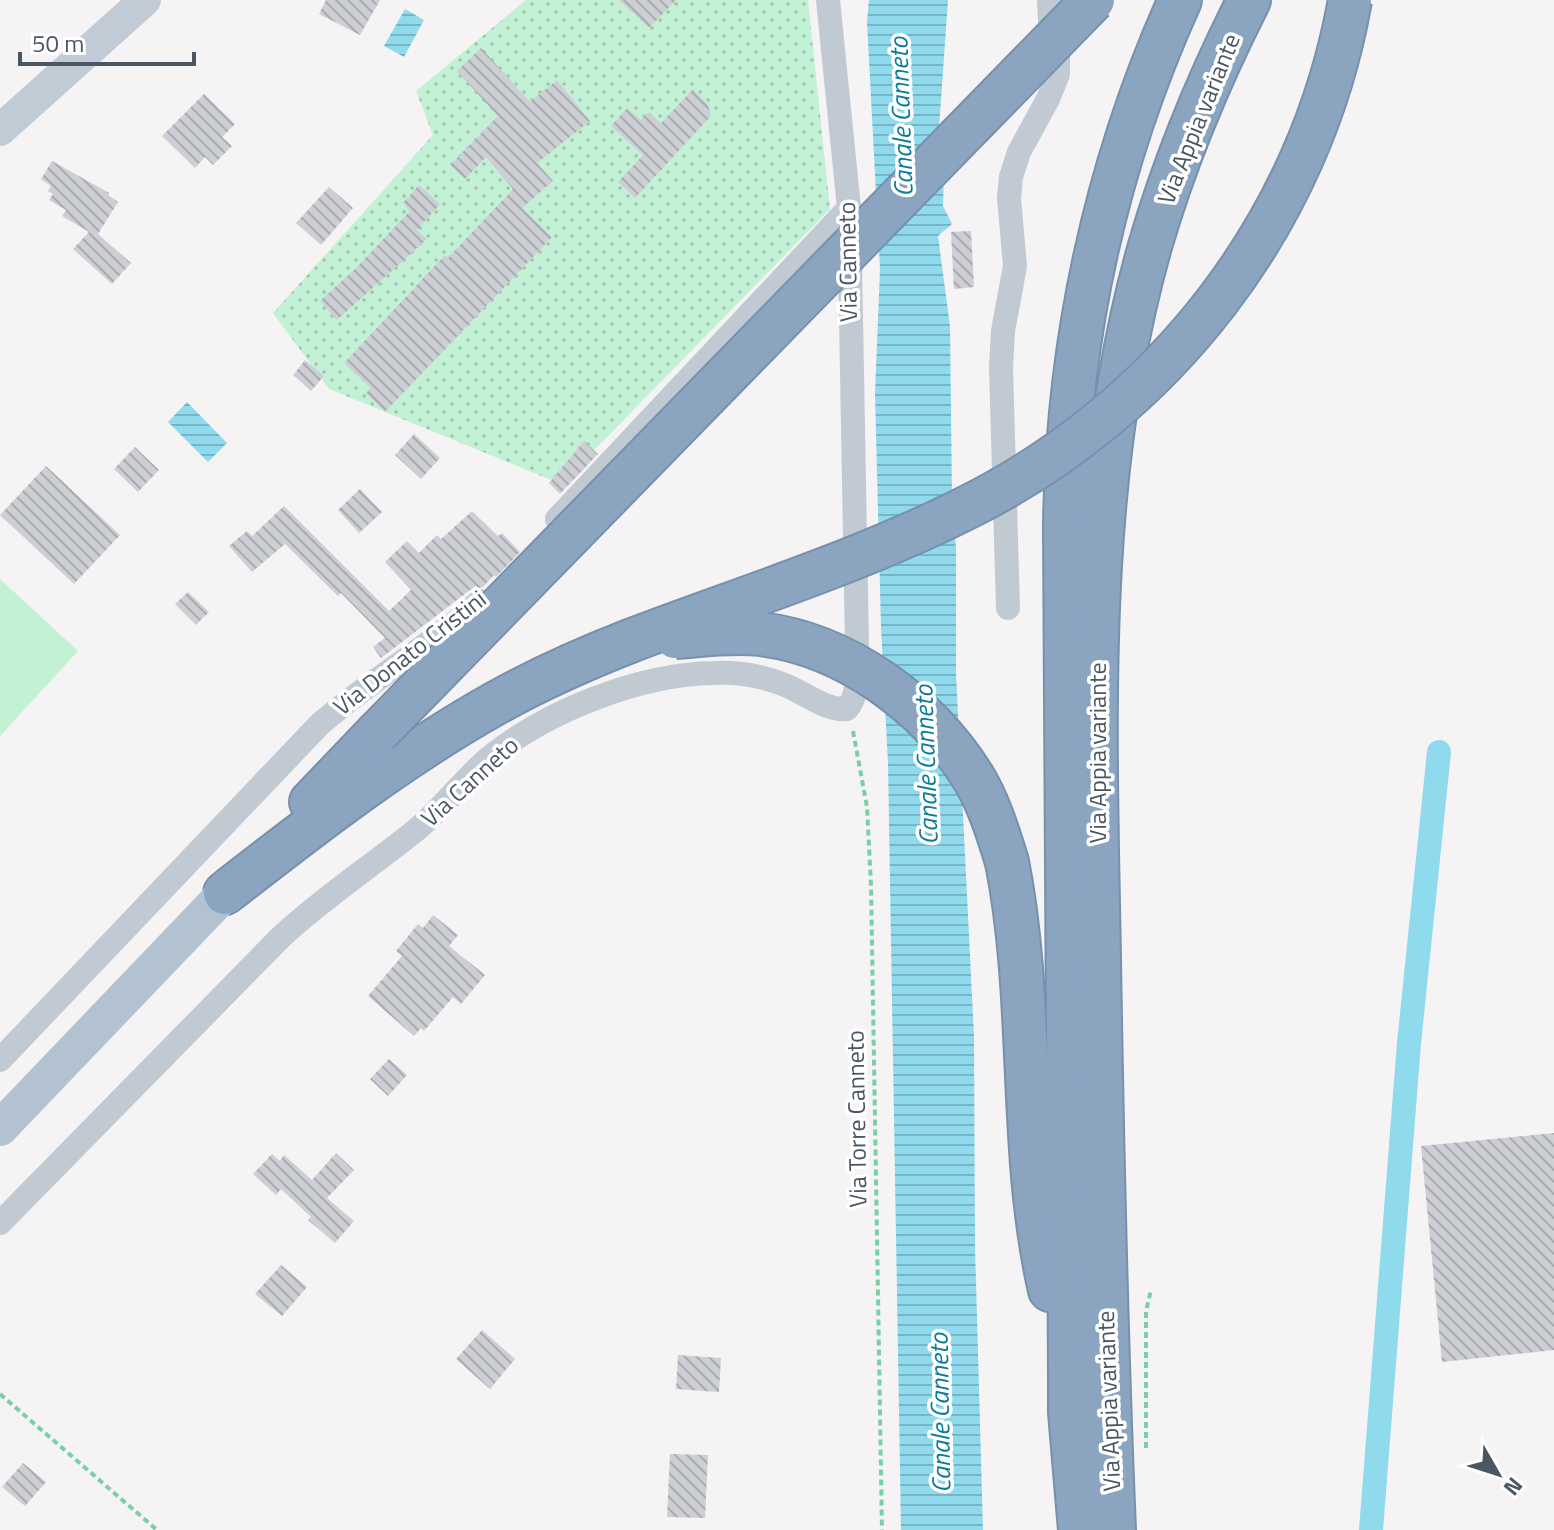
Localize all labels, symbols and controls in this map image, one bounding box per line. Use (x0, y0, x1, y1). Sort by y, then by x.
scale bar (20, 16, 194, 66)
text: 50 m (32, 25, 84, 61)
street label: Via Appia variante (1147, 28, 1249, 209)
water label: Canale Canneto (878, 35, 923, 198)
street label: Via Canneto (828, 201, 866, 323)
street label: Via Donato Cristini (325, 581, 494, 723)
street label: Via Appia variante (1079, 662, 1115, 844)
water label: Canale Canneto (903, 683, 948, 846)
street label: Via Canneto (413, 728, 526, 835)
street label: Via Torre Canneto (836, 1030, 876, 1208)
street label: Via Appia variante (1087, 1310, 1129, 1492)
water label: Canale Canneto (919, 1332, 960, 1493)
north arrow (1458, 1434, 1538, 1514)
text: N (1496, 1470, 1532, 1503)

